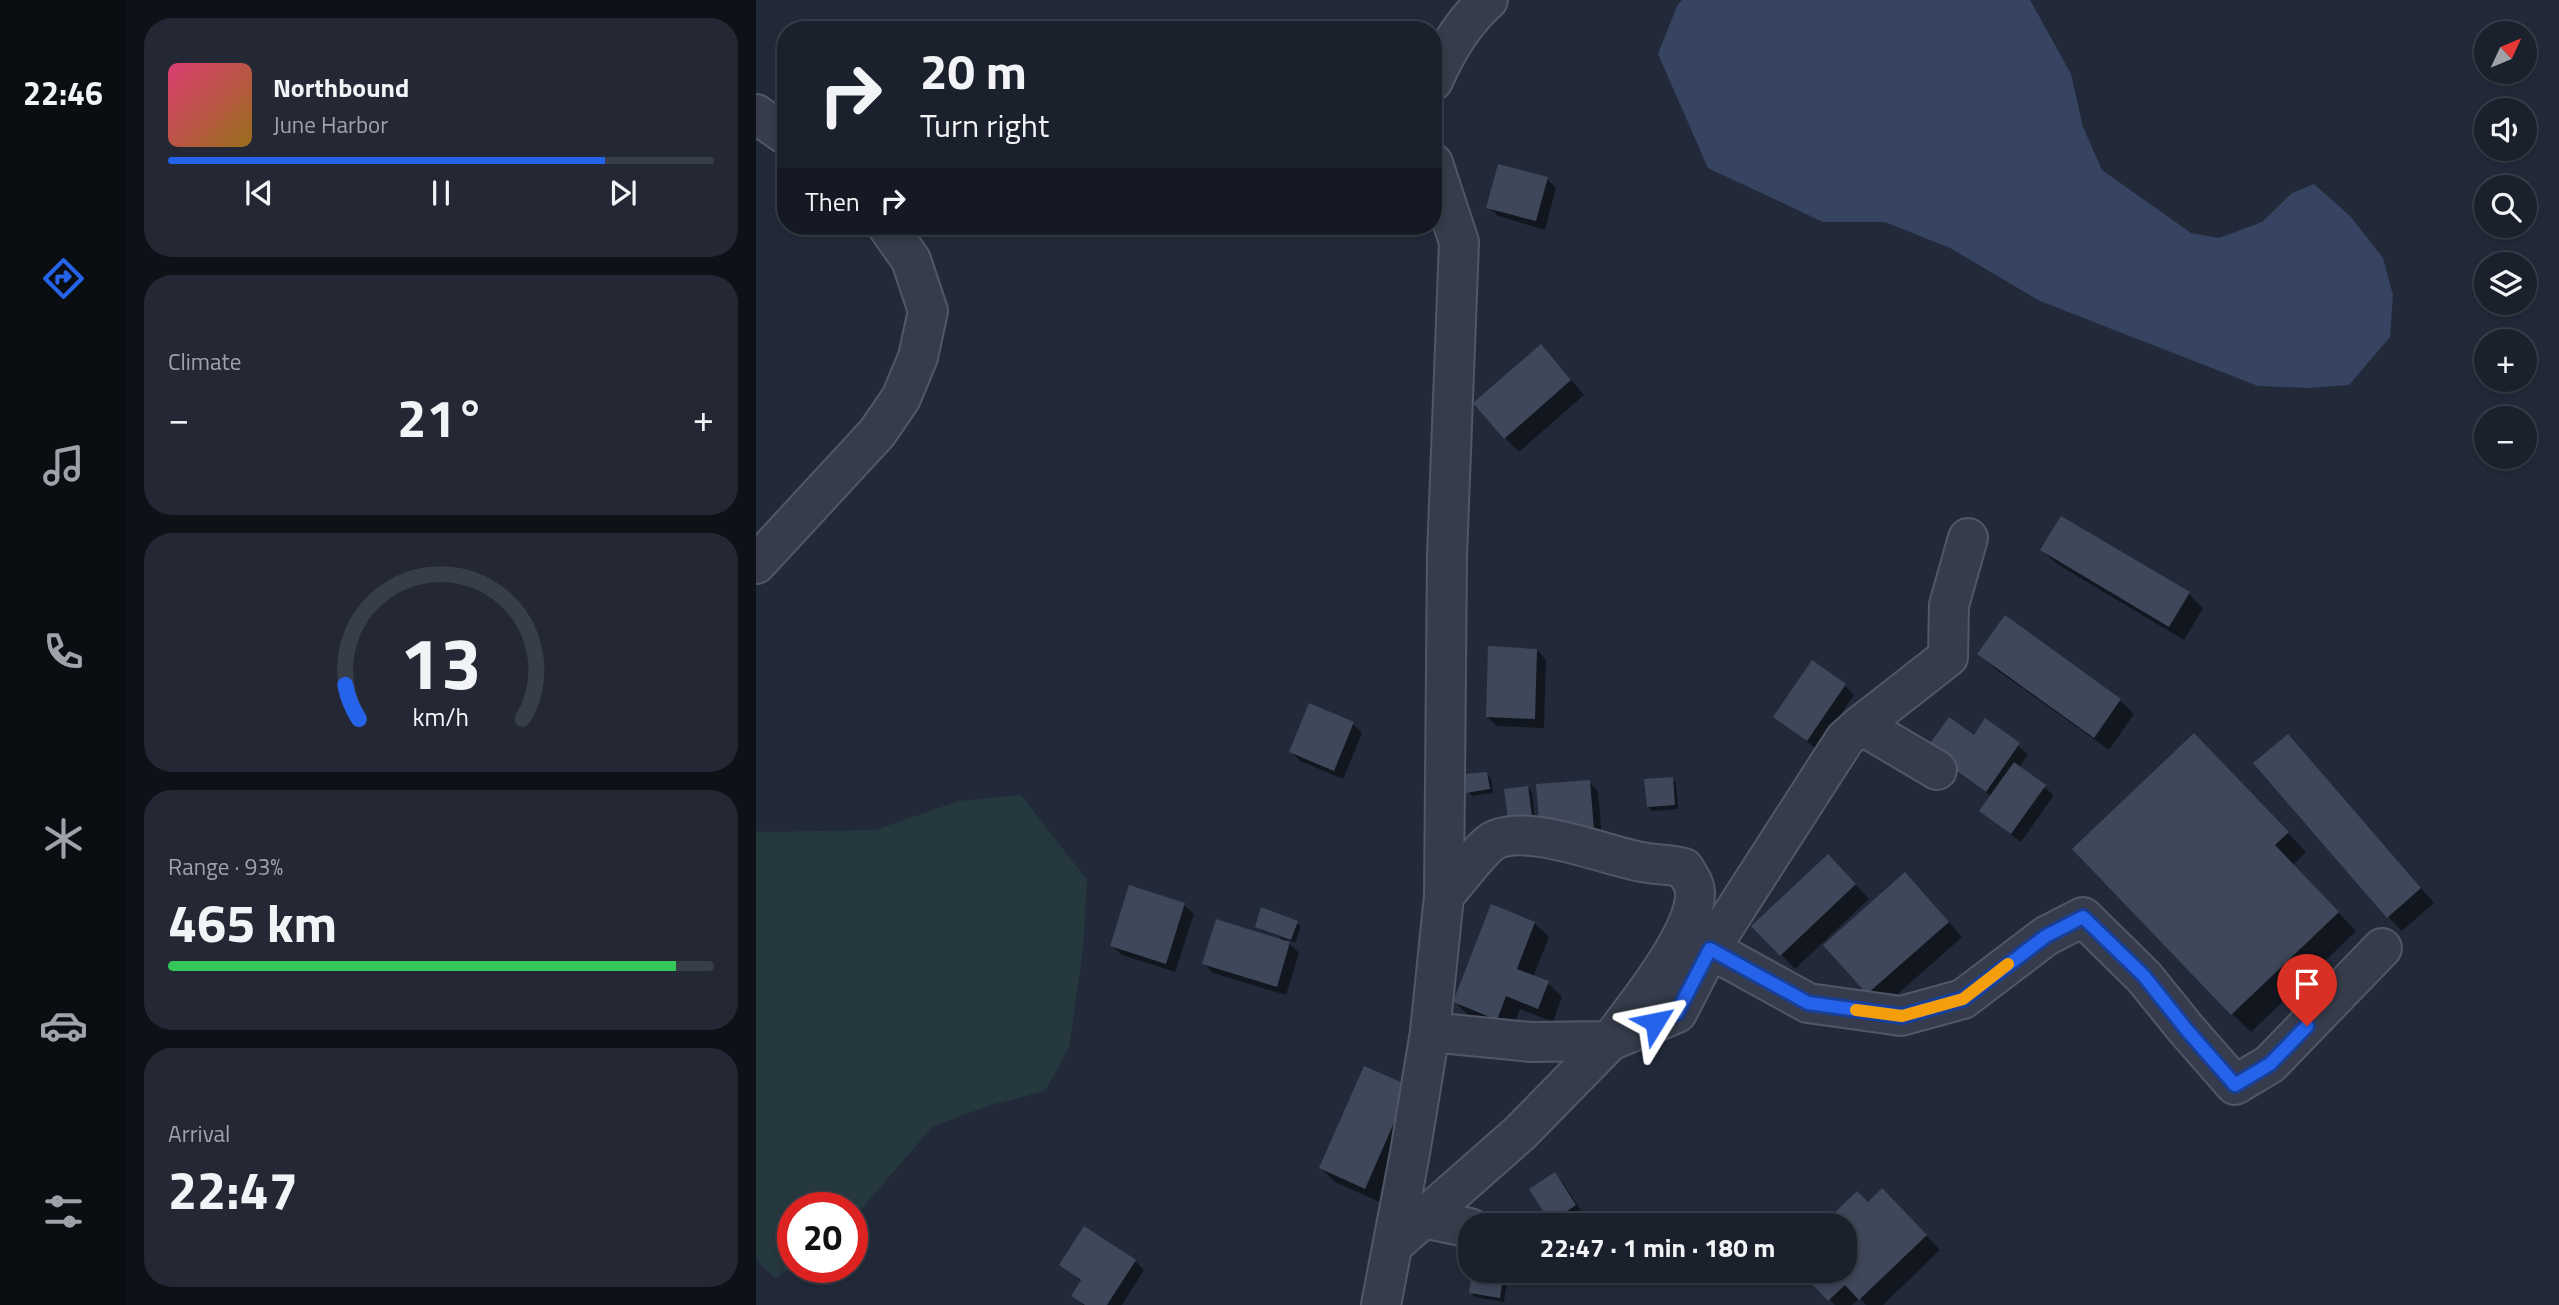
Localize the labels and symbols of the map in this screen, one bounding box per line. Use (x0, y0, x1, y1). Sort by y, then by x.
north arrow (2474, 21, 2538, 84)
pin (2277, 954, 2337, 1026)
position arrow (1618, 985, 1692, 1059)
speed limit sign: 20 (777, 1192, 868, 1283)

